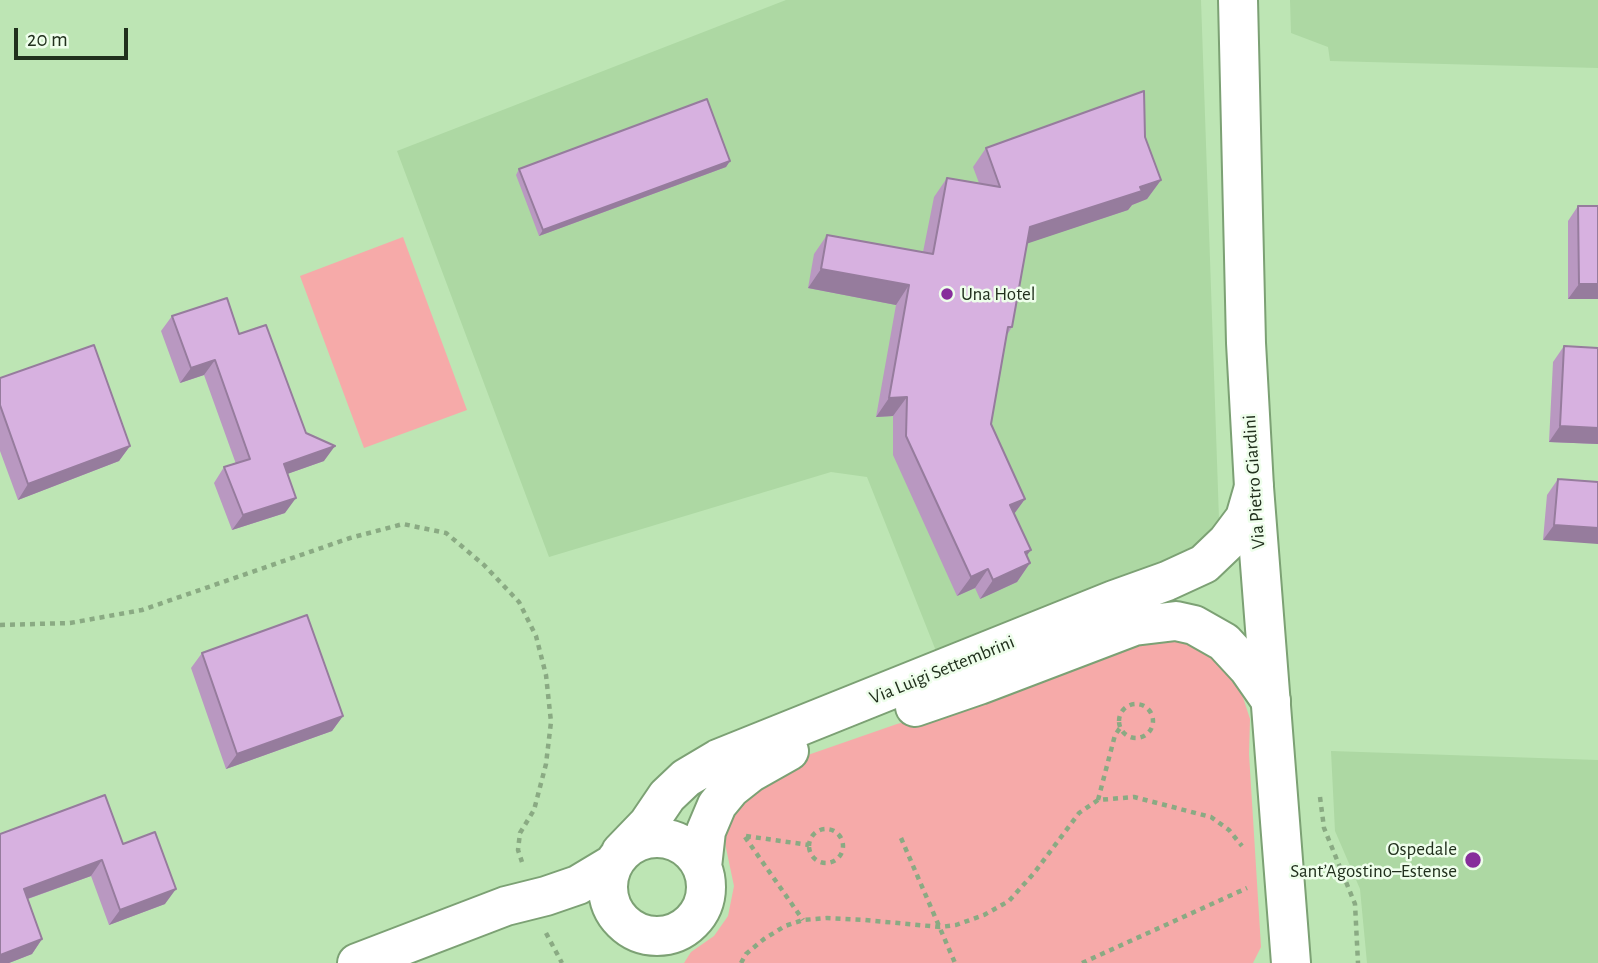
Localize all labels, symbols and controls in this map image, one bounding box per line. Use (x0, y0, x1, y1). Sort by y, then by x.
scale bar (18, 14, 131, 58)
text: 20 m (27, 29, 68, 50)
place label: Una Hotel (961, 283, 1035, 305)
marker: Una Hotel (939, 286, 955, 302)
street label: Via Pietro Giardini (1238, 414, 1270, 550)
street label: Via Luigi Settembrini (866, 631, 1018, 709)
place label: Ospedale Sant’Agostino–Estense (1290, 838, 1457, 882)
marker: Ospedale Sant’Agostino–Estense (1463, 850, 1483, 870)

